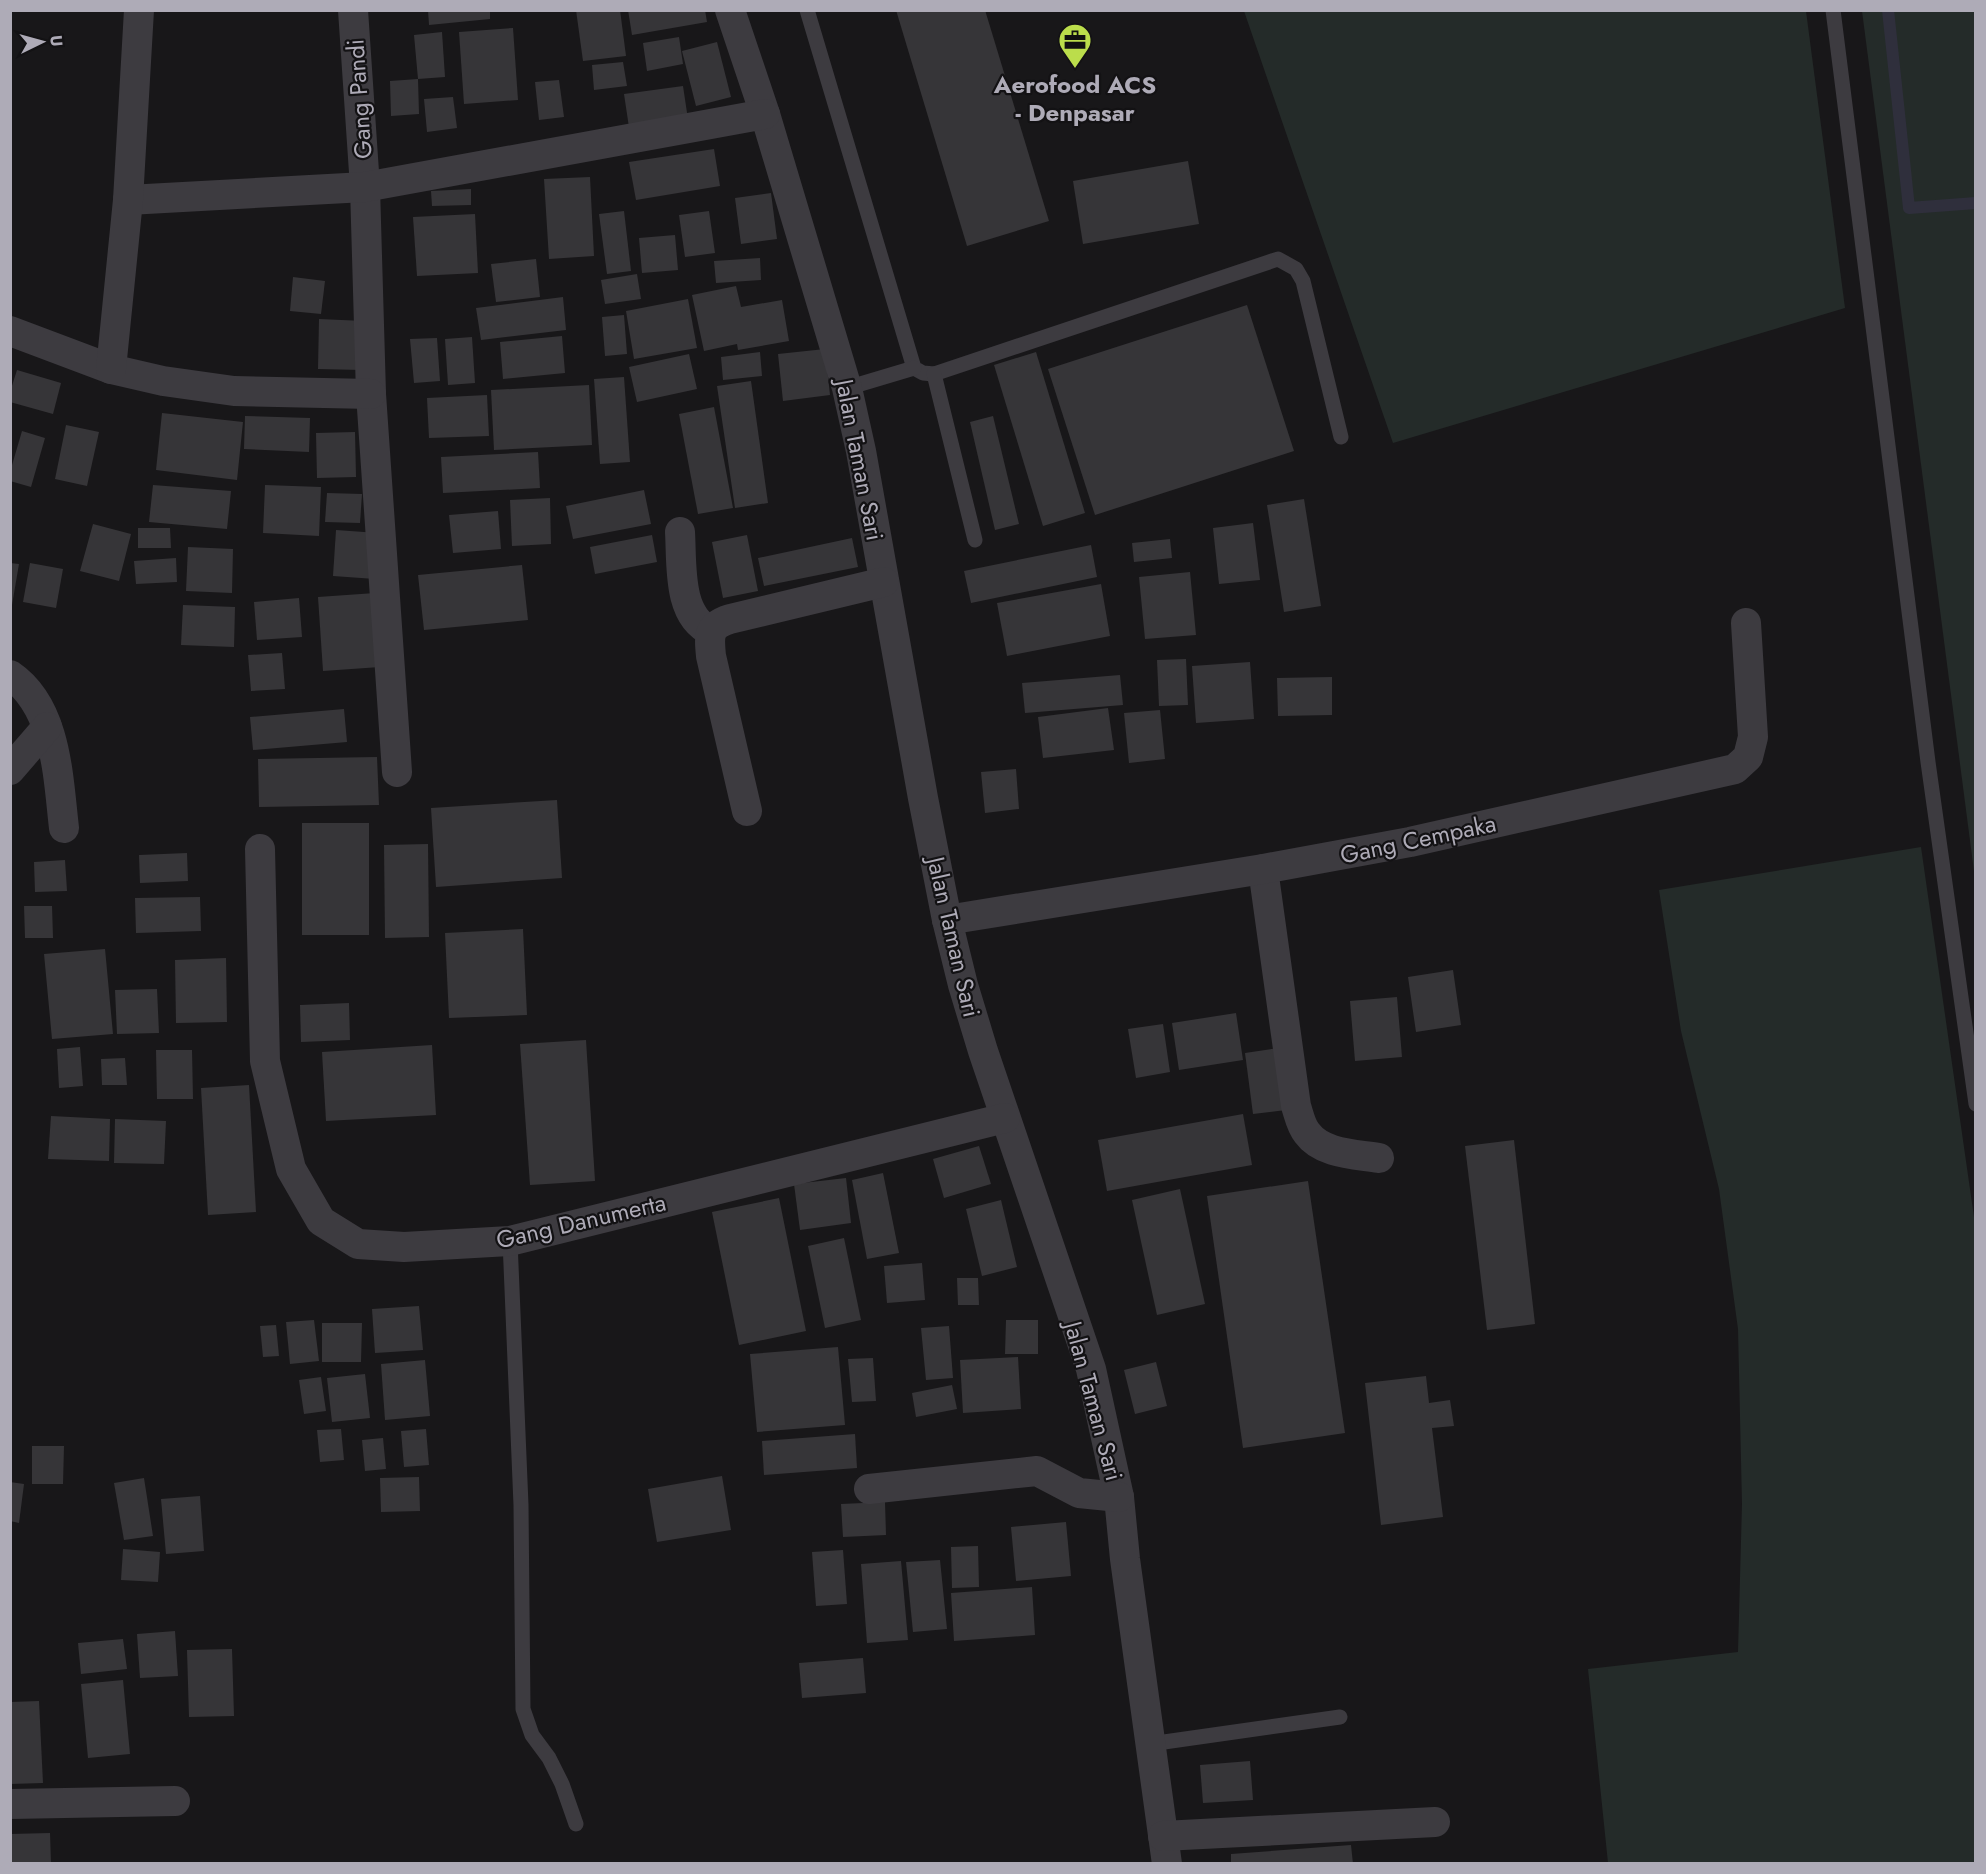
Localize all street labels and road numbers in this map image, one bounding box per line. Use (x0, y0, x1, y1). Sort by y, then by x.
street label: Gang Pandi (337, 38, 381, 160)
street label: Jalan Taman Sari (827, 373, 893, 544)
street label: Gang Cempaka (1337, 805, 1499, 873)
street label: Jalan Taman Sari (918, 850, 989, 1021)
street label: Gang Danumerta (493, 1184, 669, 1258)
street label: Jalan Taman Sari (1055, 1315, 1132, 1485)

